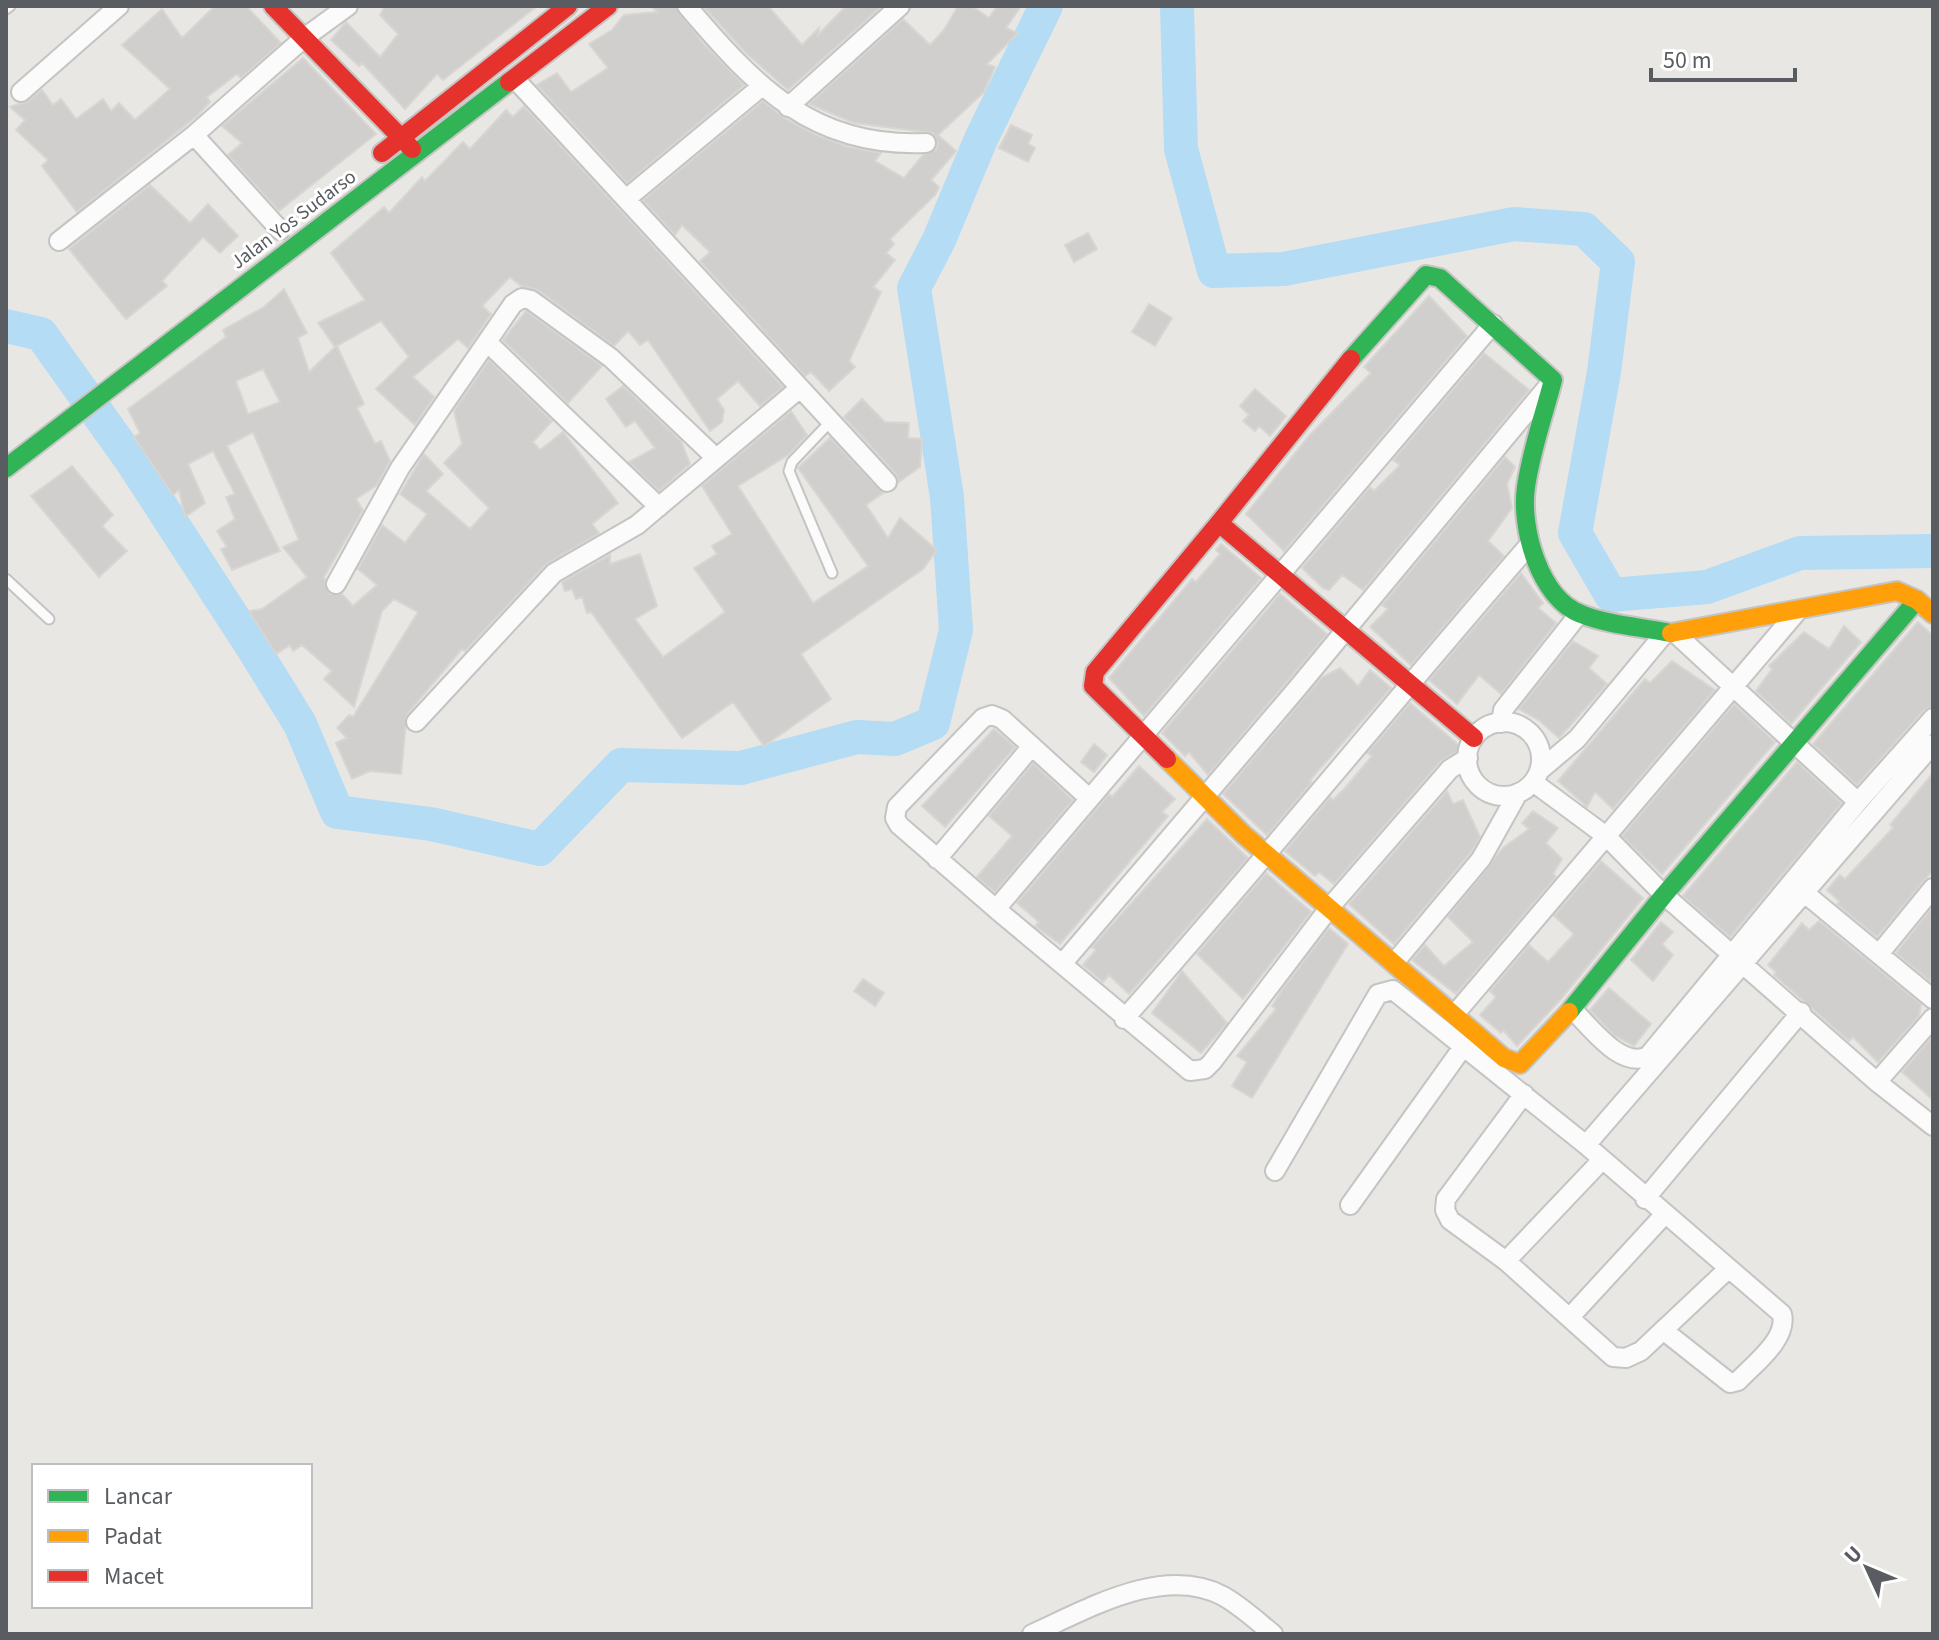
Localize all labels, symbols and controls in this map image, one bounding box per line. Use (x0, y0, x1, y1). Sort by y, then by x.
scale bar (1651, 32, 1795, 82)
text: 50 m (1663, 43, 1712, 78)
street label: Jalan Yos Sudarso (225, 163, 362, 276)
legend (32, 1464, 312, 1608)
text: Lancar (104, 1479, 173, 1514)
text: Padat (104, 1519, 162, 1554)
north arrow (1827, 1528, 1907, 1608)
text: U (1837, 1538, 1870, 1571)
text: Macet (104, 1559, 164, 1594)

